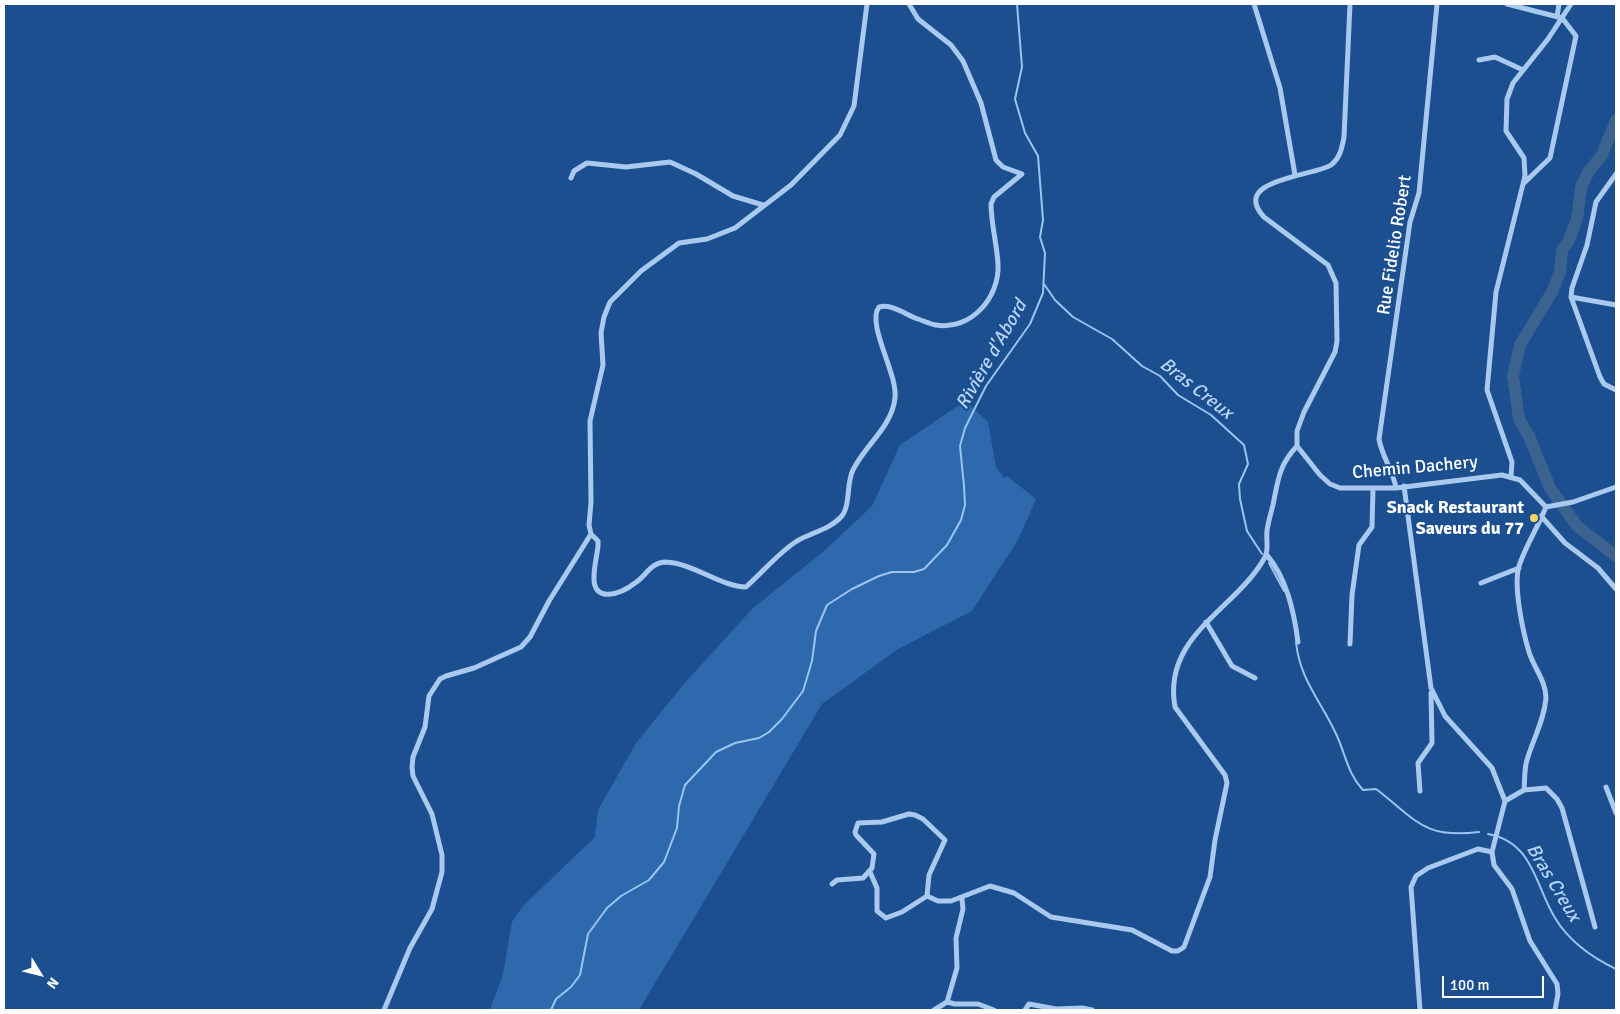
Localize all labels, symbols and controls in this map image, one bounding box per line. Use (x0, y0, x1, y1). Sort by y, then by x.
street label: Rue Fidelio Robert (1373, 174, 1417, 316)
water label: Rivière d'Abord (952, 296, 1032, 414)
water label: Bras Creux (1155, 353, 1237, 425)
street label: Chemin Dachery (1351, 452, 1479, 484)
place label: Snack Restaurant Saveurs du 77 (1387, 497, 1524, 540)
marker: Snack Restaurant Saveurs du 77 (1528, 512, 1540, 524)
water label: Bras Creux (1521, 840, 1585, 926)
north arrow (15, 949, 65, 999)
scale bar (1445, 966, 1548, 998)
text: N (43, 974, 62, 992)
text: 100 m (1450, 976, 1490, 994)

